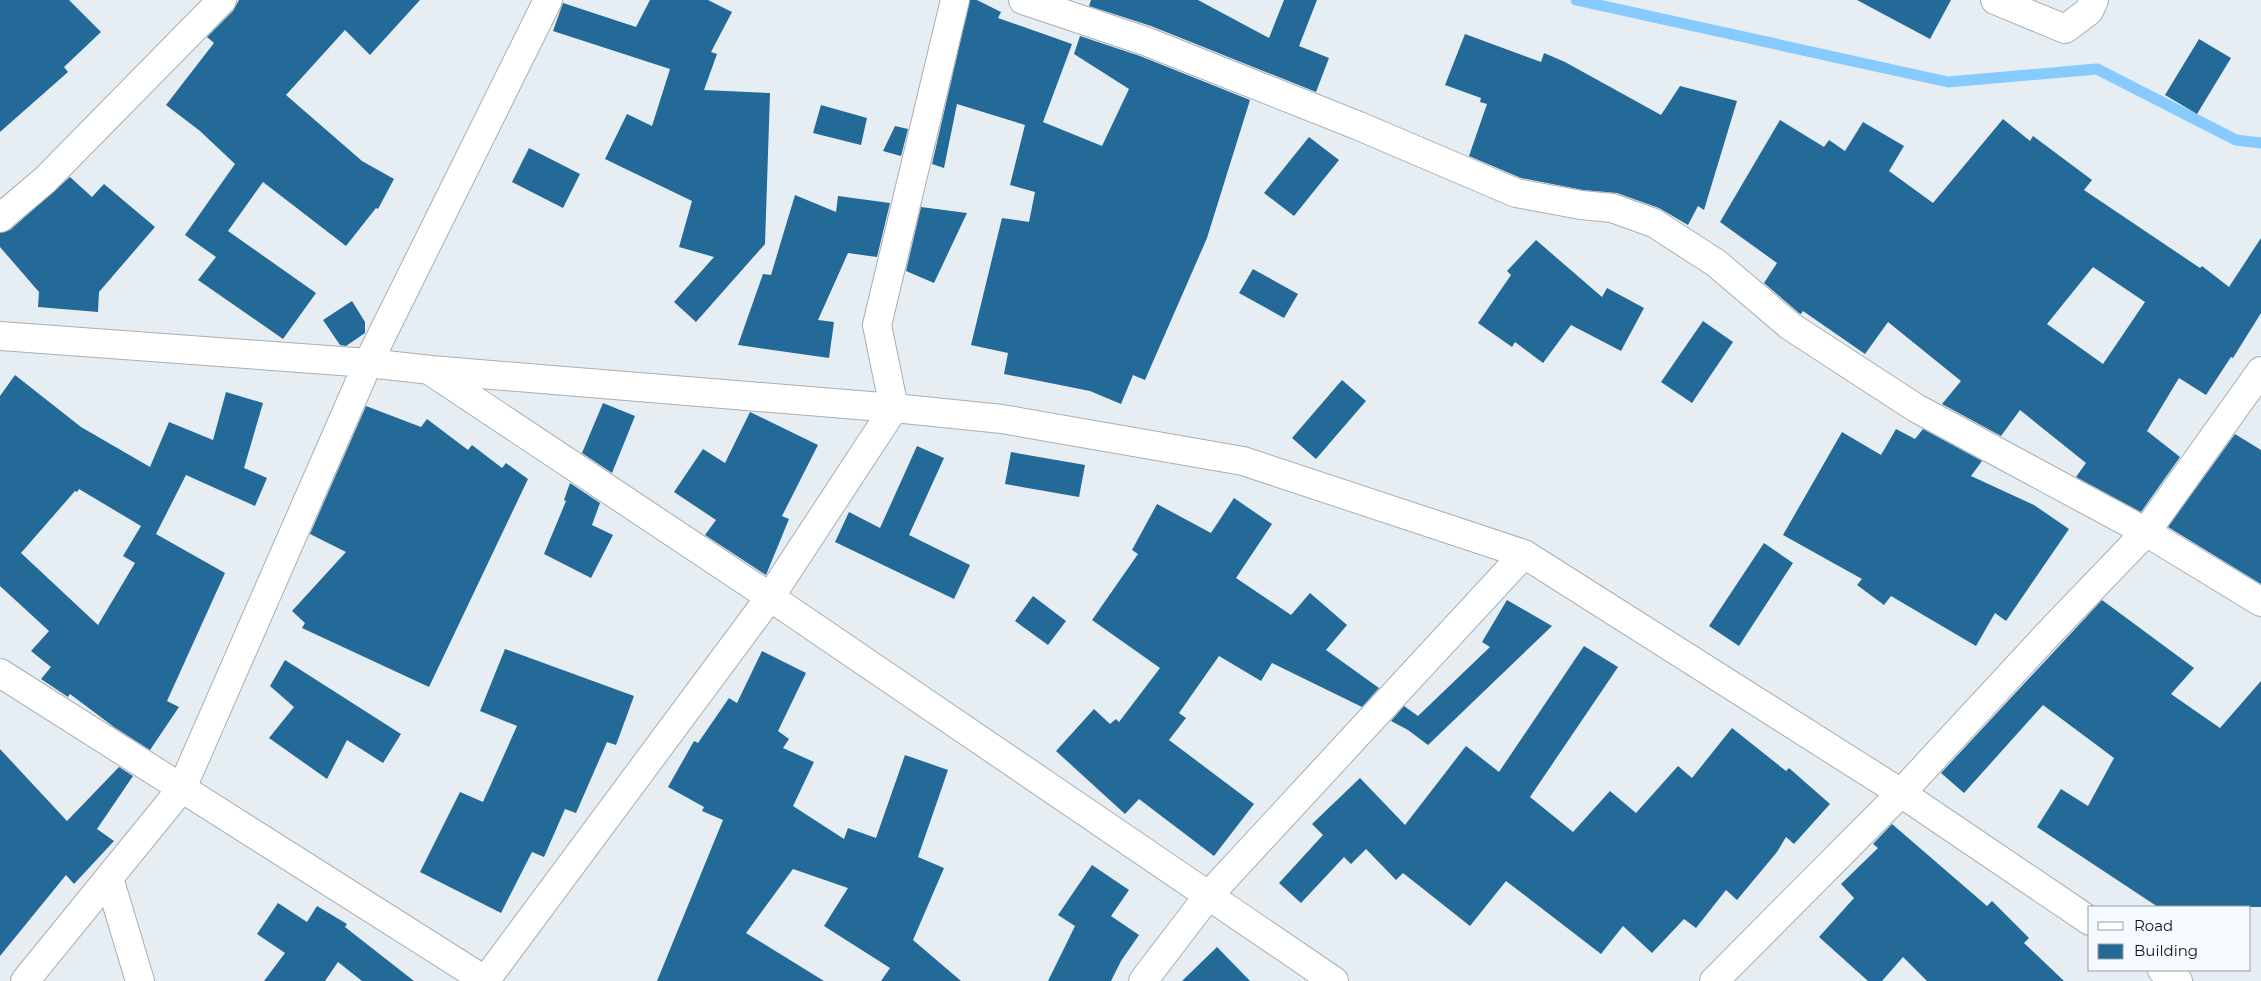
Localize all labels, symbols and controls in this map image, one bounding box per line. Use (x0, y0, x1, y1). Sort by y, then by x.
legend (2088, 906, 2251, 971)
text: Road (2134, 916, 2173, 935)
text: Building (2134, 941, 2198, 960)

